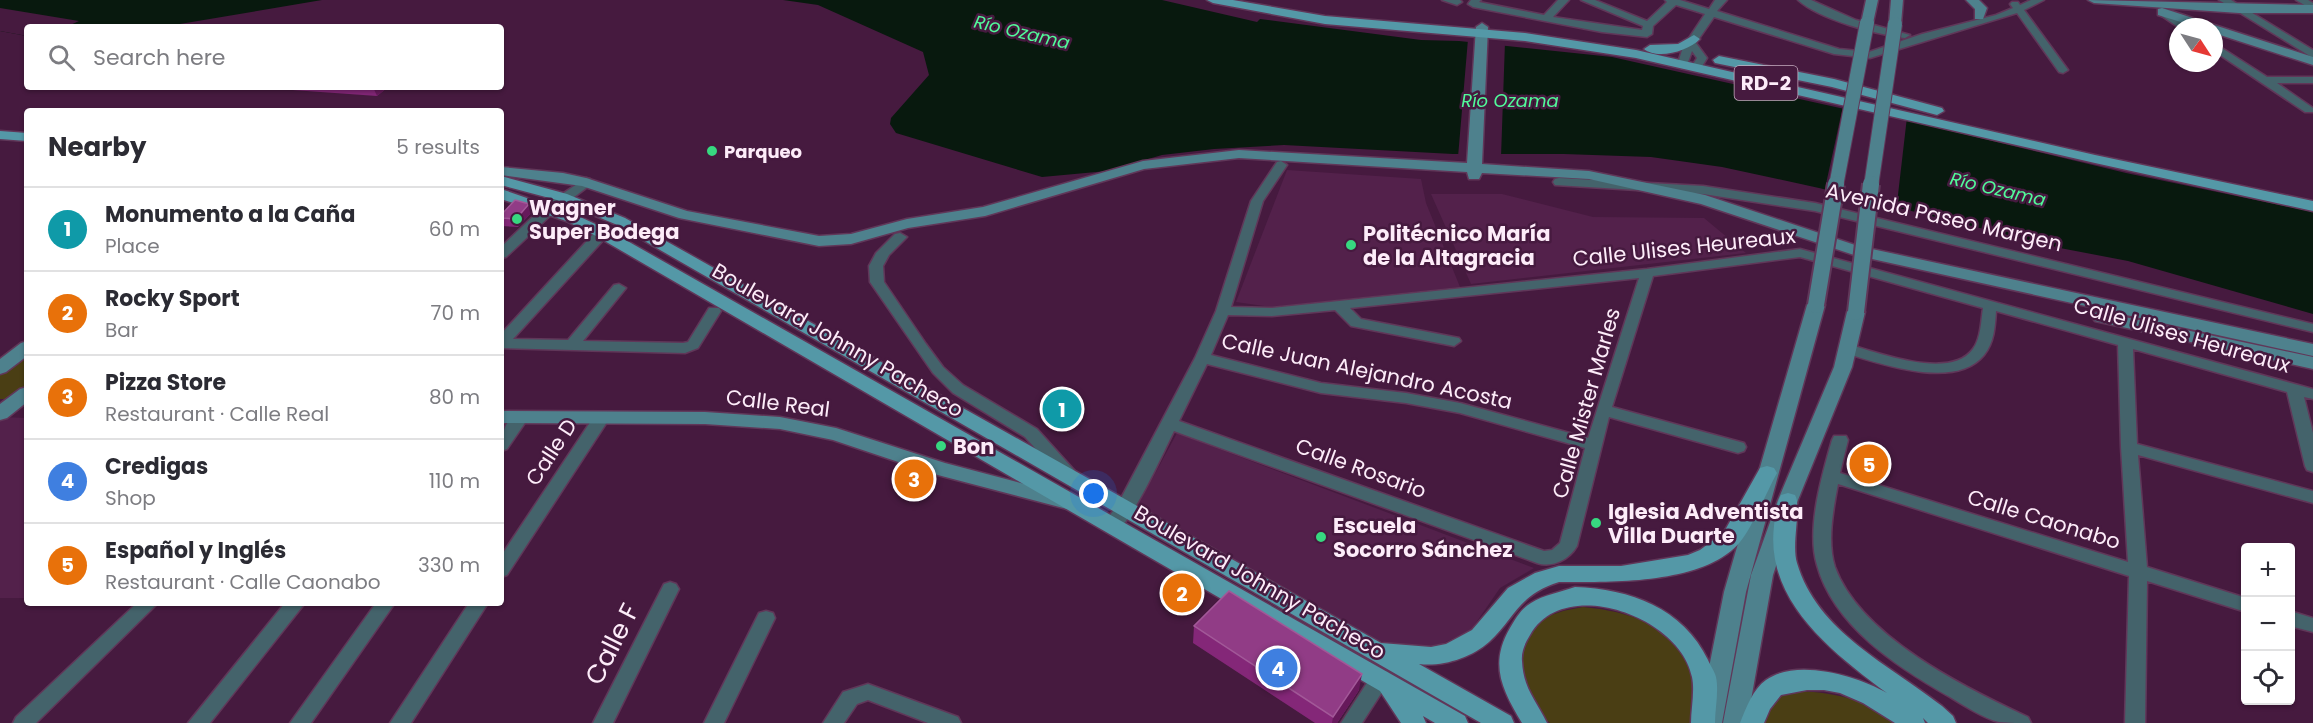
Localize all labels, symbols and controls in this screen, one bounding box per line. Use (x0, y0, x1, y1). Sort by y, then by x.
water label: Río Ozama (972, 9, 1072, 55)
north arrow (2169, 18, 2223, 72)
search box (24, 24, 504, 90)
icon: search (45, 41, 78, 74)
text: Search here (93, 42, 226, 73)
road number: RD-2 (1734, 66, 1798, 100)
water label: Río Ozama (1461, 88, 1559, 113)
text: Nearby (48, 129, 146, 165)
text: 5 results (396, 133, 480, 161)
place label: Parqueo (724, 139, 802, 164)
marker: Parqueo (705, 144, 719, 158)
water label: Río Ozama (1948, 166, 2048, 212)
street label: Avenida Paseo Margen (1823, 176, 2065, 258)
place label: Wagner Super Bodega (529, 193, 680, 246)
text: Monumento a la Caña (105, 199, 355, 230)
marker: Wagner Super Bodega (510, 212, 524, 226)
text: 1 (64, 215, 71, 243)
text: 60 m (429, 215, 480, 243)
place label: Politécnico María de la Altagracia (1363, 219, 1550, 272)
street label: Calle Ulises Heureaux (1571, 221, 1797, 273)
text: Place (105, 232, 160, 260)
marker: Politécnico María de la Altagracia (1344, 238, 1358, 252)
street label: Boulevard Johnny Pacheco (707, 256, 969, 424)
text: Rocky Sport (105, 283, 240, 314)
street label: Calle Ulises Heureaux (2070, 290, 2294, 380)
text: 2 (62, 299, 73, 327)
text: 70 m (431, 299, 480, 327)
street label: Calle Mister Marles (1545, 304, 1627, 502)
text: Bar (105, 316, 138, 344)
street label: Calle Juan Alejandro Acosta (1219, 326, 1515, 416)
text: Pizza Store (105, 367, 226, 398)
street label: Calle Real (724, 382, 832, 424)
text: 3 (61, 383, 74, 411)
text: 80 m (429, 383, 480, 411)
pin: 1 (1042, 386, 1082, 432)
text: Restaurant · Calle Real (105, 400, 329, 428)
street label: Calle D (519, 413, 583, 491)
street label: Calle Rosario (1292, 431, 1430, 505)
place label: Bon (953, 432, 994, 461)
marker: Bon (934, 439, 948, 453)
pin: 5 (1850, 442, 1888, 486)
text: Credigas (105, 451, 208, 482)
pin: 3 (894, 456, 934, 502)
text: 4 (61, 467, 74, 495)
text: 110 m (429, 467, 480, 495)
your location (1079, 479, 1108, 508)
street label: Calle Caonabo (1964, 482, 2124, 556)
text: Shop (105, 484, 156, 512)
place label: Iglesia Adventista Villa Duarte (1608, 497, 1803, 550)
street label: Boulevard Johnny Pacheco (1129, 498, 1391, 666)
place label: Escuela Socorro Sánchez (1333, 511, 1513, 564)
marker: Iglesia Adventista Villa Duarte (1589, 516, 1603, 530)
marker: Escuela Socorro Sánchez (1314, 530, 1328, 544)
text: Español y Inglés (105, 535, 286, 566)
map controls (2241, 543, 2295, 705)
button: + (2241, 543, 2295, 597)
text: 5 (61, 551, 74, 579)
text: 330 m (418, 551, 480, 579)
text: Restaurant · Calle Caonabo (105, 568, 381, 596)
pin: 2 (1162, 570, 1202, 616)
street label: Calle F (576, 597, 648, 691)
button: − (2241, 597, 2295, 651)
pin: 4 (1258, 646, 1298, 690)
button: locate (2241, 651, 2295, 705)

